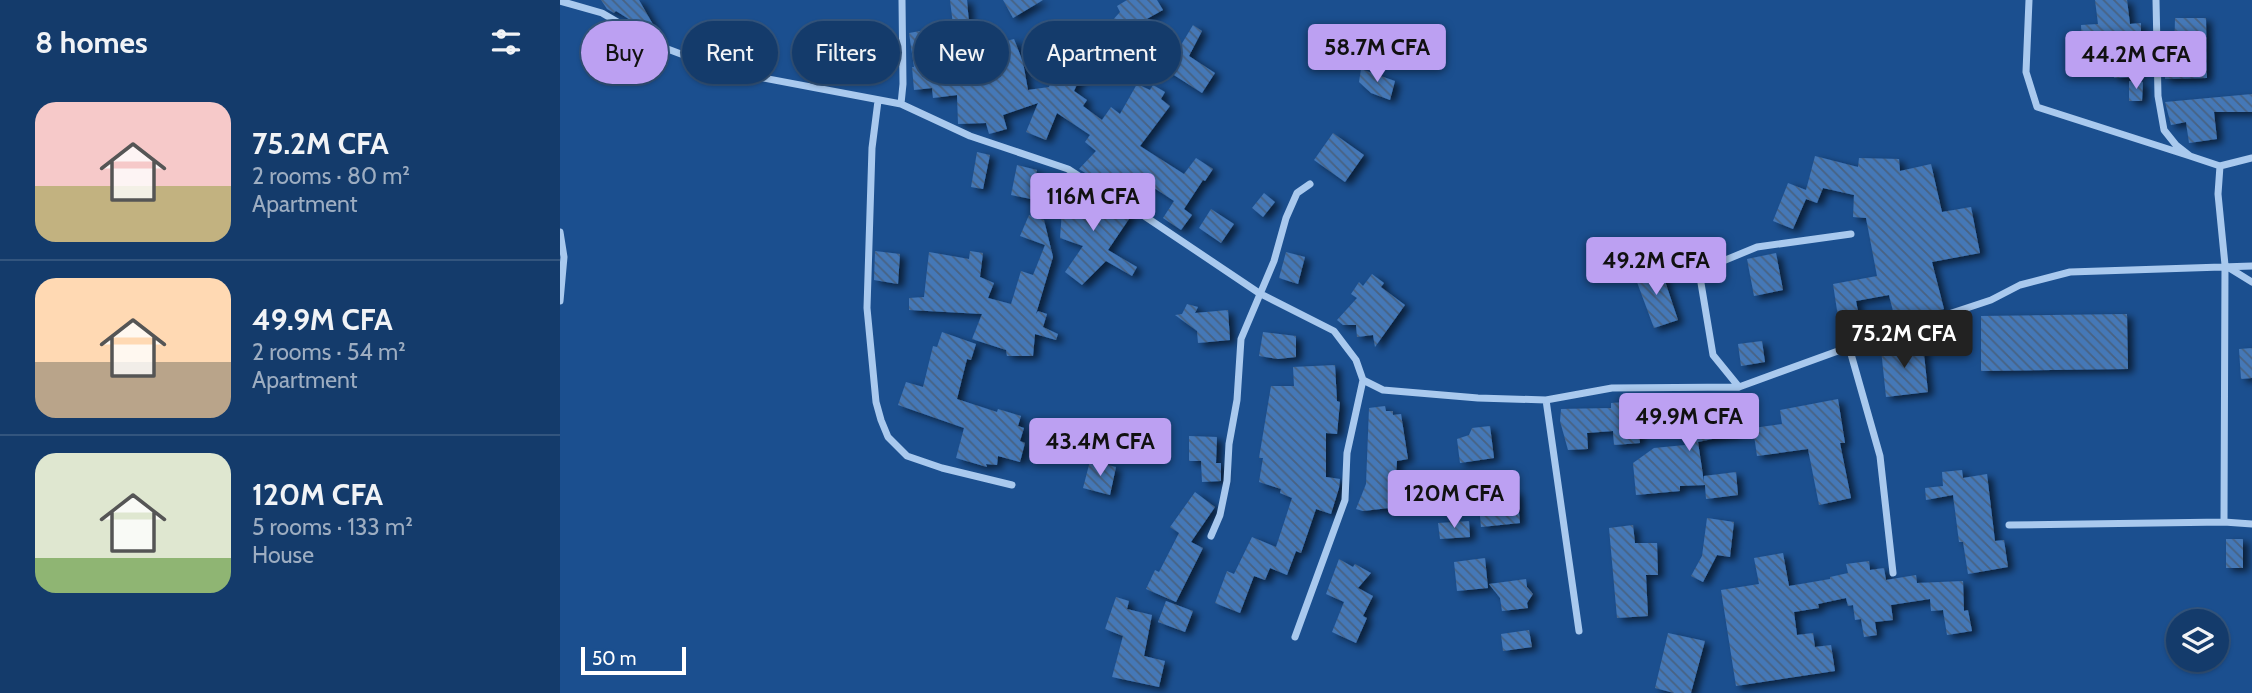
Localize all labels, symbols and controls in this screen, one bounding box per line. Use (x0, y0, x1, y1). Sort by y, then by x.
chip: Buy (581, 21, 668, 84)
chip: Rent (682, 21, 778, 84)
chip: Filters (792, 21, 900, 84)
chip: New (914, 21, 1009, 84)
chip: Apartment (1023, 21, 1181, 84)
icon: filters (487, 23, 525, 61)
text: 8 homes (35, 24, 148, 61)
pin: 58.7M CFA (1297, 24, 1457, 84)
pin: 44.2M CFA (2056, 32, 2216, 91)
text: 58.7M CFA (1324, 33, 1430, 61)
text: 44.2M CFA (2081, 40, 2191, 68)
text: 75.2M CFA (252, 125, 389, 162)
icon: home (91, 130, 175, 214)
text: 2 rooms · 80 m² (252, 162, 410, 190)
pin: 116M CFA (1021, 174, 1165, 233)
text: 116M CFA (1046, 182, 1140, 210)
text: Apartment (252, 190, 357, 218)
pin: 49.2M CFA (1576, 238, 1736, 297)
text: 49.2M CFA (1602, 246, 1710, 274)
text: 49.9M CFA (252, 301, 393, 338)
icon: home (91, 306, 175, 390)
pin: 75.2M CFA (1824, 310, 1984, 370)
text: 75.2M CFA (1852, 319, 1956, 347)
text: 2 rooms · 54 m² (252, 338, 406, 366)
text: Apartment (252, 366, 357, 394)
pin: 49.9M CFA (1609, 393, 1769, 453)
text: 49.9M CFA (1635, 402, 1743, 430)
pin: 43.4M CFA (1020, 419, 1180, 478)
text: 43.4M CFA (1045, 427, 1155, 455)
pin: 120M CFA (1382, 470, 1526, 530)
text: 120M CFA (252, 476, 383, 513)
text: 120M CFA (1404, 479, 1504, 507)
icon: home (91, 481, 175, 565)
text: 5 rooms · 133 m² (252, 513, 413, 541)
text: House (252, 541, 314, 569)
map controls (2166, 609, 2229, 672)
button: layers (2166, 609, 2229, 672)
scale bar (581, 644, 686, 676)
text: 50 m (592, 647, 636, 670)

